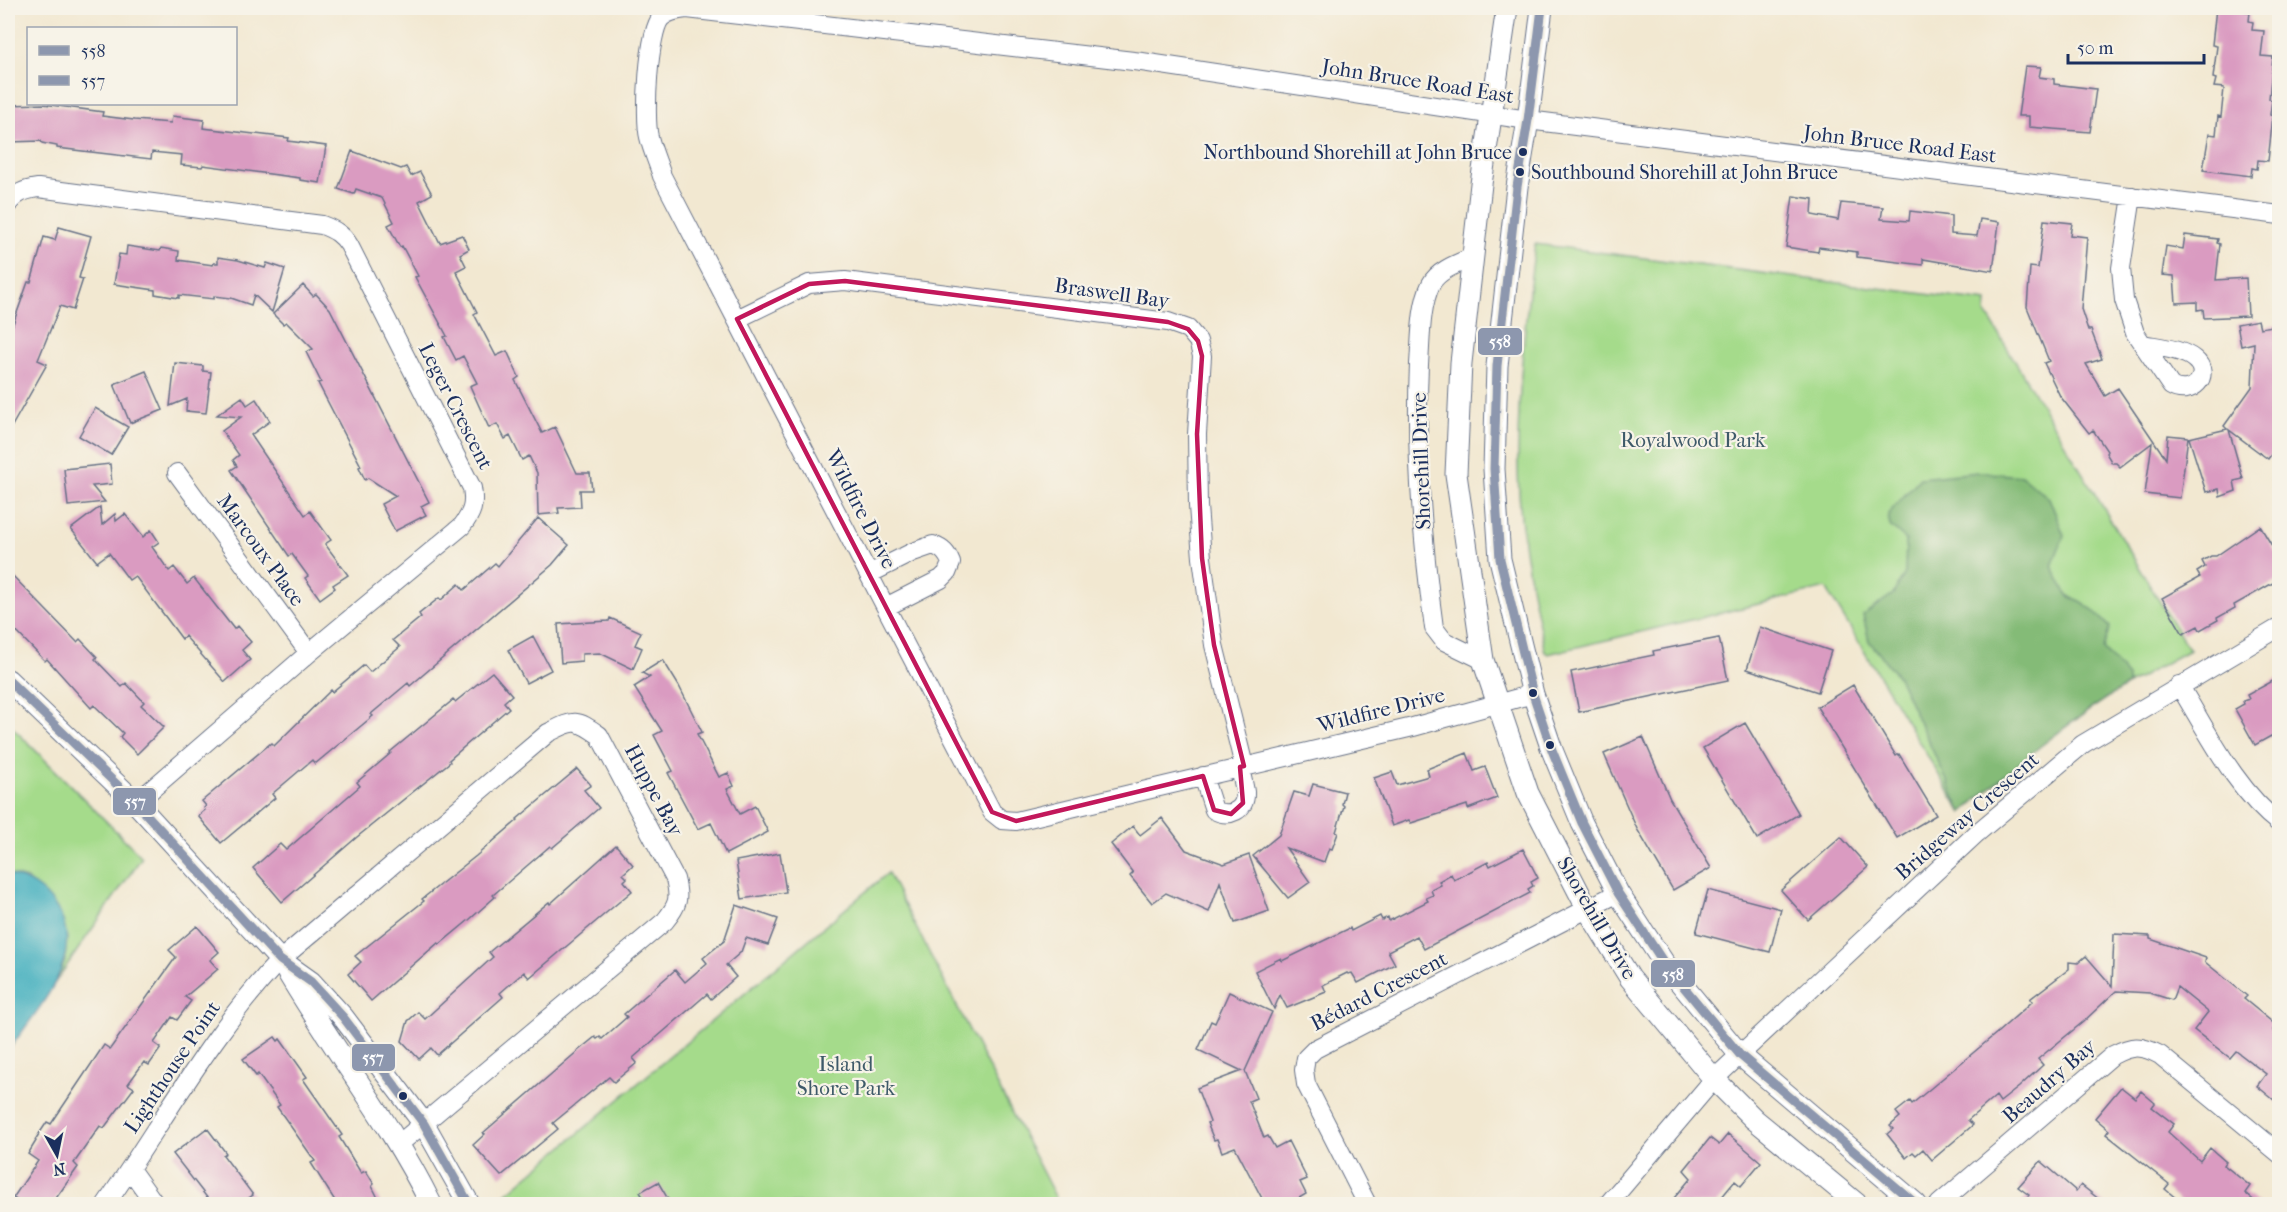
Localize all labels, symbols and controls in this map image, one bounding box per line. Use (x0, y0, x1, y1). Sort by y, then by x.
legend (27, 27, 237, 105)
scale bar (2068, 27, 2204, 65)
text: 50 m (2077, 38, 2114, 59)
text: 558 (81, 41, 106, 62)
street label: John Bruce Road East (1318, 54, 1516, 108)
text: 557 (81, 71, 105, 92)
street label: John Bruce Road East (1800, 120, 1998, 168)
place label: Northbound Shorehill at John Bruce (1203, 141, 1512, 164)
marker: Northbound Shorehill at John Bruce (1517, 146, 1529, 158)
place label: Southbound Shorehill at John Bruce (1531, 161, 1838, 184)
marker: Southbound Shorehill at John Bruce (1514, 166, 1526, 178)
street label: Braswell Bay (1053, 273, 1172, 313)
line badge: 558 (1477, 327, 1523, 356)
text: 558 (1489, 332, 1511, 351)
street label: Leger Crescent (414, 339, 498, 474)
street label: Shorehill Drive (1407, 392, 1435, 530)
park label: Royalwood Park (1620, 428, 1766, 452)
street label: Wildfire Drive (820, 445, 901, 573)
street label: Marcoux Place (212, 489, 310, 611)
street label: Wildfire Drive (1314, 683, 1447, 738)
unlabelled marker (1527, 687, 1539, 699)
unlabelled marker (1544, 739, 1556, 751)
street label: Huppe Bay (620, 740, 688, 841)
street label: Bridgeway Crescent (1890, 747, 2044, 885)
line badge: 557 (112, 787, 157, 816)
text: 557 (124, 792, 146, 811)
street label: Shorehill Drive (1552, 852, 1642, 984)
street label: Bédard Crescent (1307, 946, 1452, 1036)
line badge: 558 (1650, 959, 1696, 988)
text: 558 (1662, 965, 1684, 984)
street label: Lighthouse Point (119, 996, 225, 1138)
street label: Beaudry Bay (1997, 1033, 2101, 1128)
line badge: 557 (351, 1043, 396, 1072)
text: 557 (362, 1048, 384, 1067)
park label: Island Shore Park (797, 1052, 895, 1100)
unlabelled marker (397, 1090, 409, 1102)
north arrow (27, 1125, 87, 1185)
text: N (51, 1159, 67, 1180)

